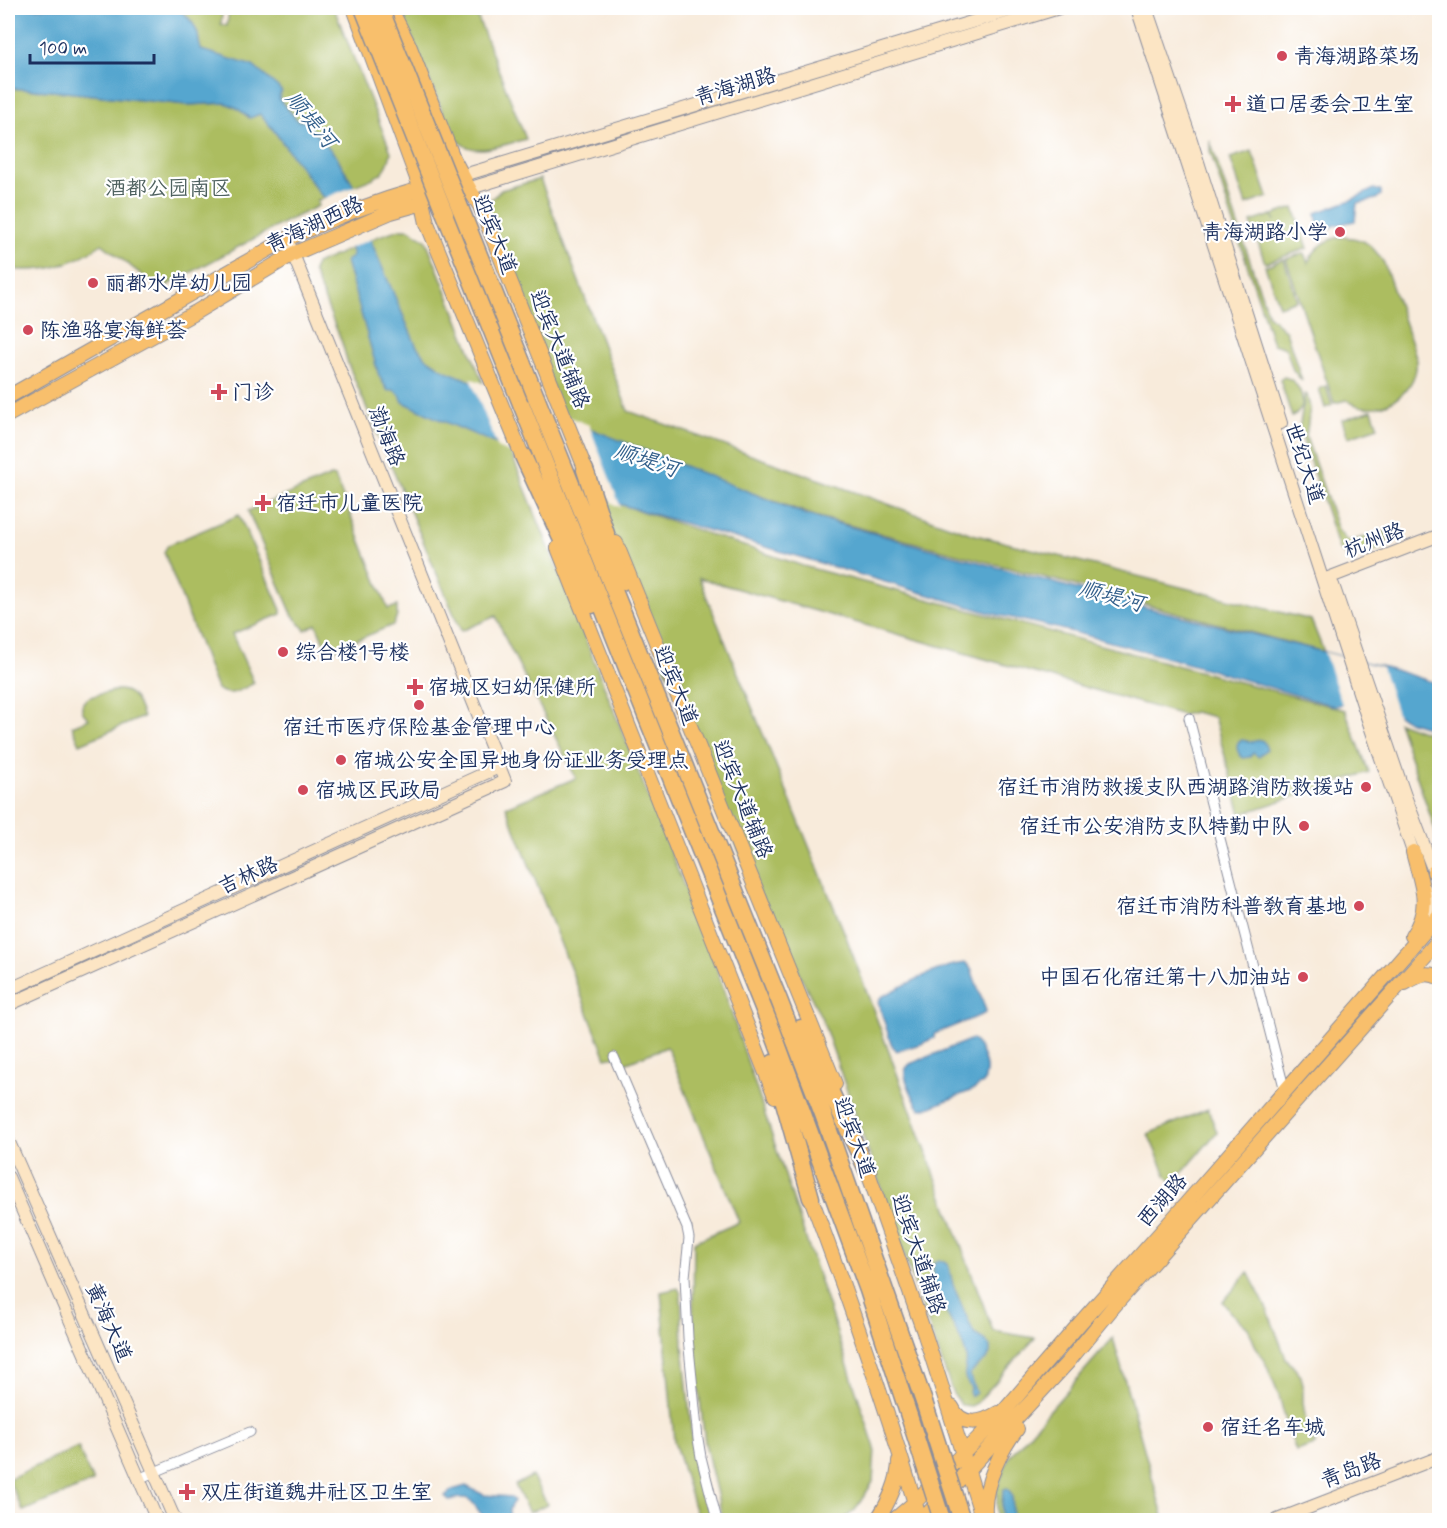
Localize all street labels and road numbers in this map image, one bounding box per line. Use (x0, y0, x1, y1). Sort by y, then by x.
street label: 青海湖路 (691, 61, 780, 113)
street label: 青海湖西路 (261, 190, 368, 260)
street label: 迎宾大道 (465, 190, 523, 279)
street label: 迎宾大道辅路 (522, 286, 596, 413)
street label: 渤海路 (361, 402, 411, 471)
street label: 世纪大道 (1278, 419, 1330, 508)
street label: 杭州路 (1340, 517, 1409, 565)
street label: 迎宾大道 (646, 641, 704, 730)
street label: 迎宾大道辅路 (705, 736, 779, 863)
street label: 吉林路 (214, 850, 283, 902)
street label: 迎宾大道 (827, 1093, 882, 1182)
street label: 西湖路 (1132, 1168, 1194, 1234)
street label: 迎宾大道辅路 (884, 1190, 952, 1318)
street label: 黄海大道 (78, 1278, 138, 1366)
street label: 青岛路 (1317, 1447, 1386, 1495)

